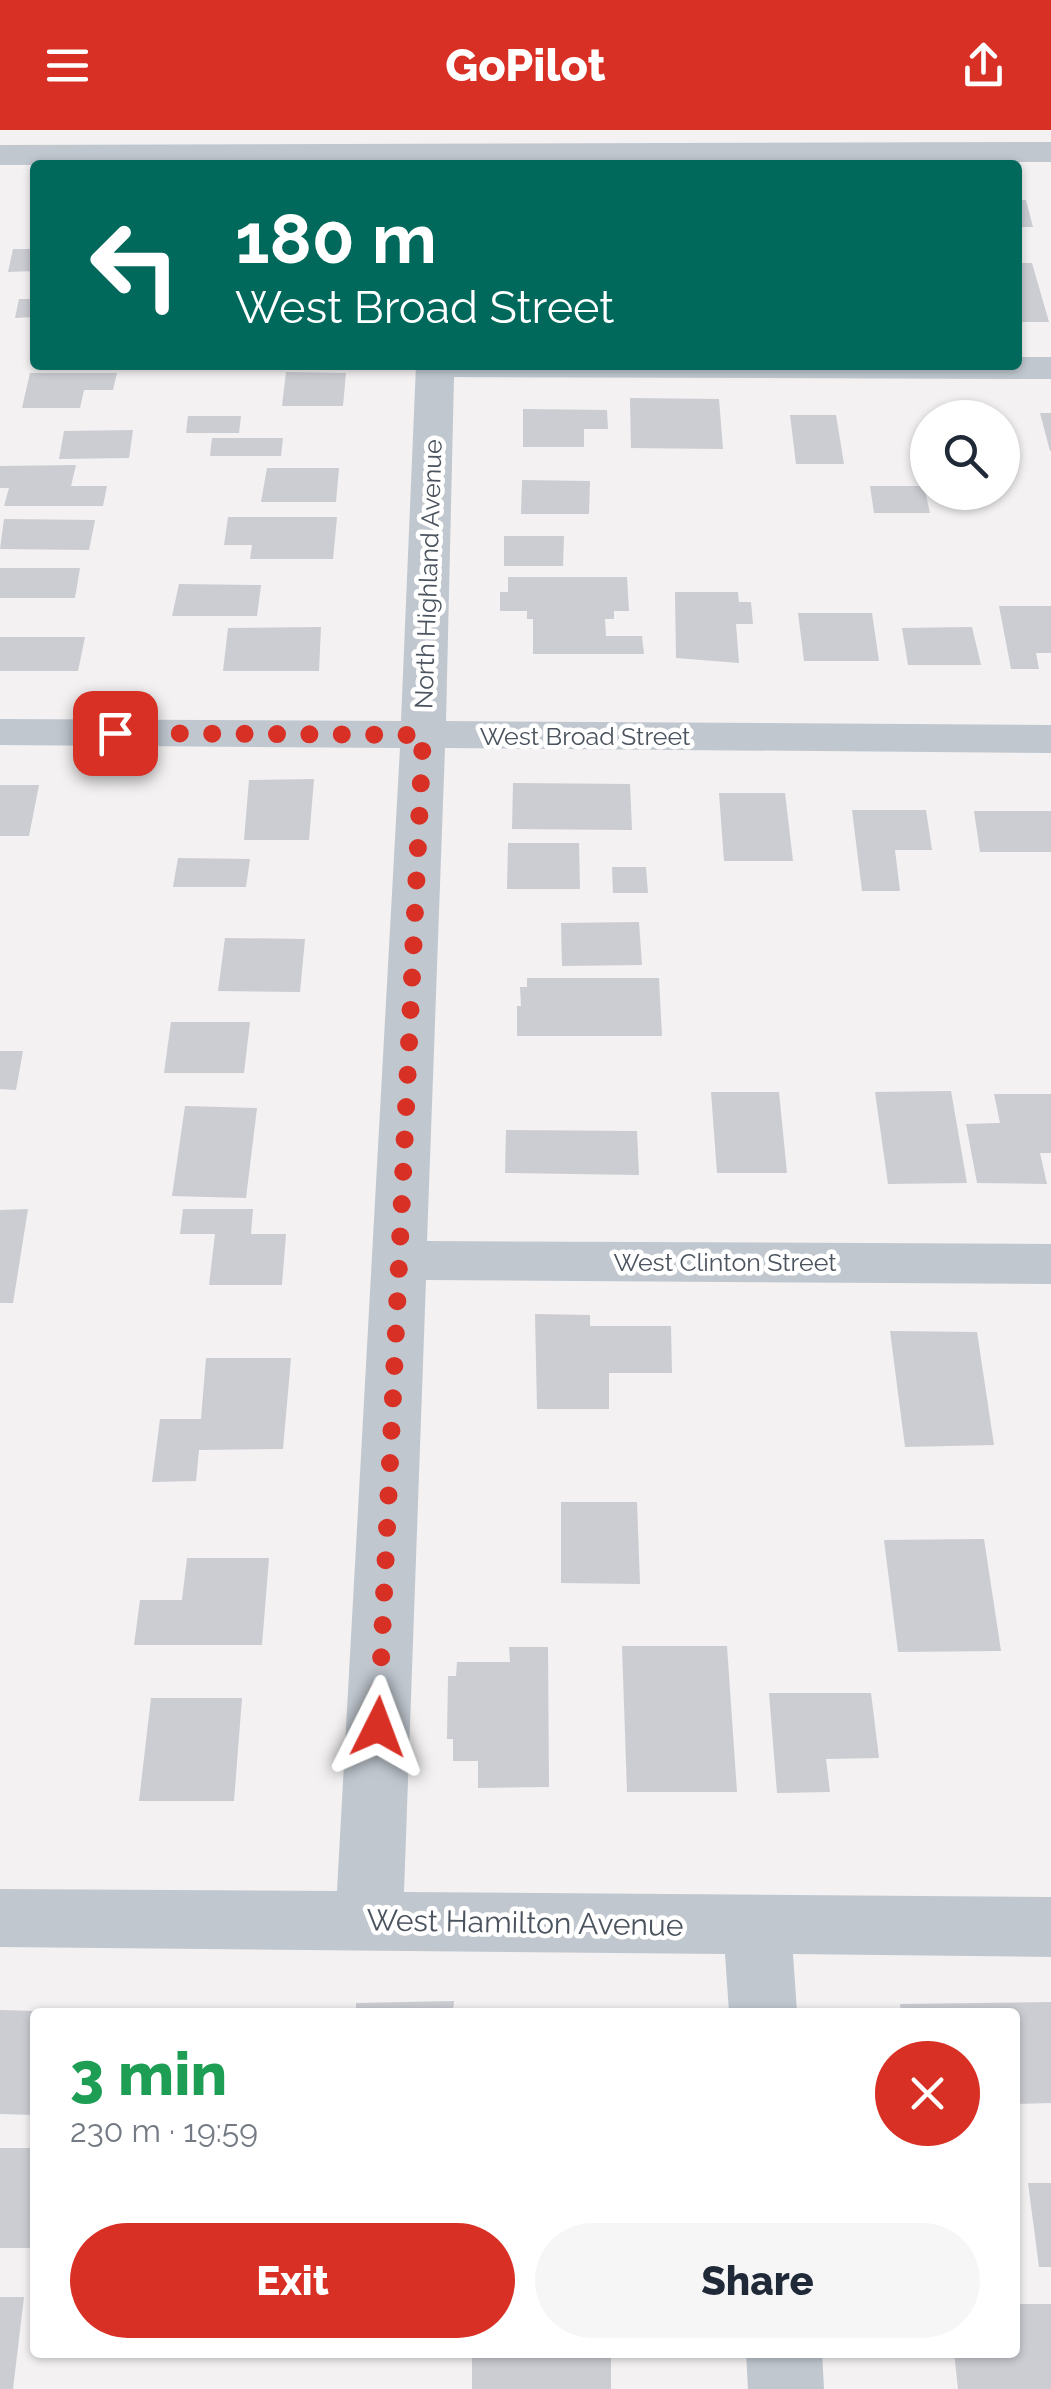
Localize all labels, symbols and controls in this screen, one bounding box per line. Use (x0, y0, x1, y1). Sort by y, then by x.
icon: menu (40, 38, 95, 93)
icon: share (956, 38, 1011, 93)
text: GoPilot (445, 39, 606, 92)
text: 180 m (235, 197, 437, 279)
icon: left (70, 200, 200, 330)
text: West Broad Street (235, 281, 614, 334)
map controls (910, 400, 1020, 510)
button: search (910, 400, 1020, 510)
street label: North Highland Avenue (408, 439, 448, 709)
pin (73, 691, 158, 776)
icon: arrive (88, 706, 143, 761)
street label: West Broad Street (480, 721, 691, 751)
street label: West Clinton Street (613, 1247, 837, 1277)
position arrow (326, 1675, 430, 1779)
street label: West Hamilton Avenue (366, 1902, 684, 1943)
text: 3 min (70, 2039, 227, 2109)
button: close (875, 2041, 980, 2146)
text: 230 m · 19:59 (70, 2112, 258, 2149)
button: Exit (70, 2223, 515, 2338)
button: Share (535, 2223, 980, 2338)

